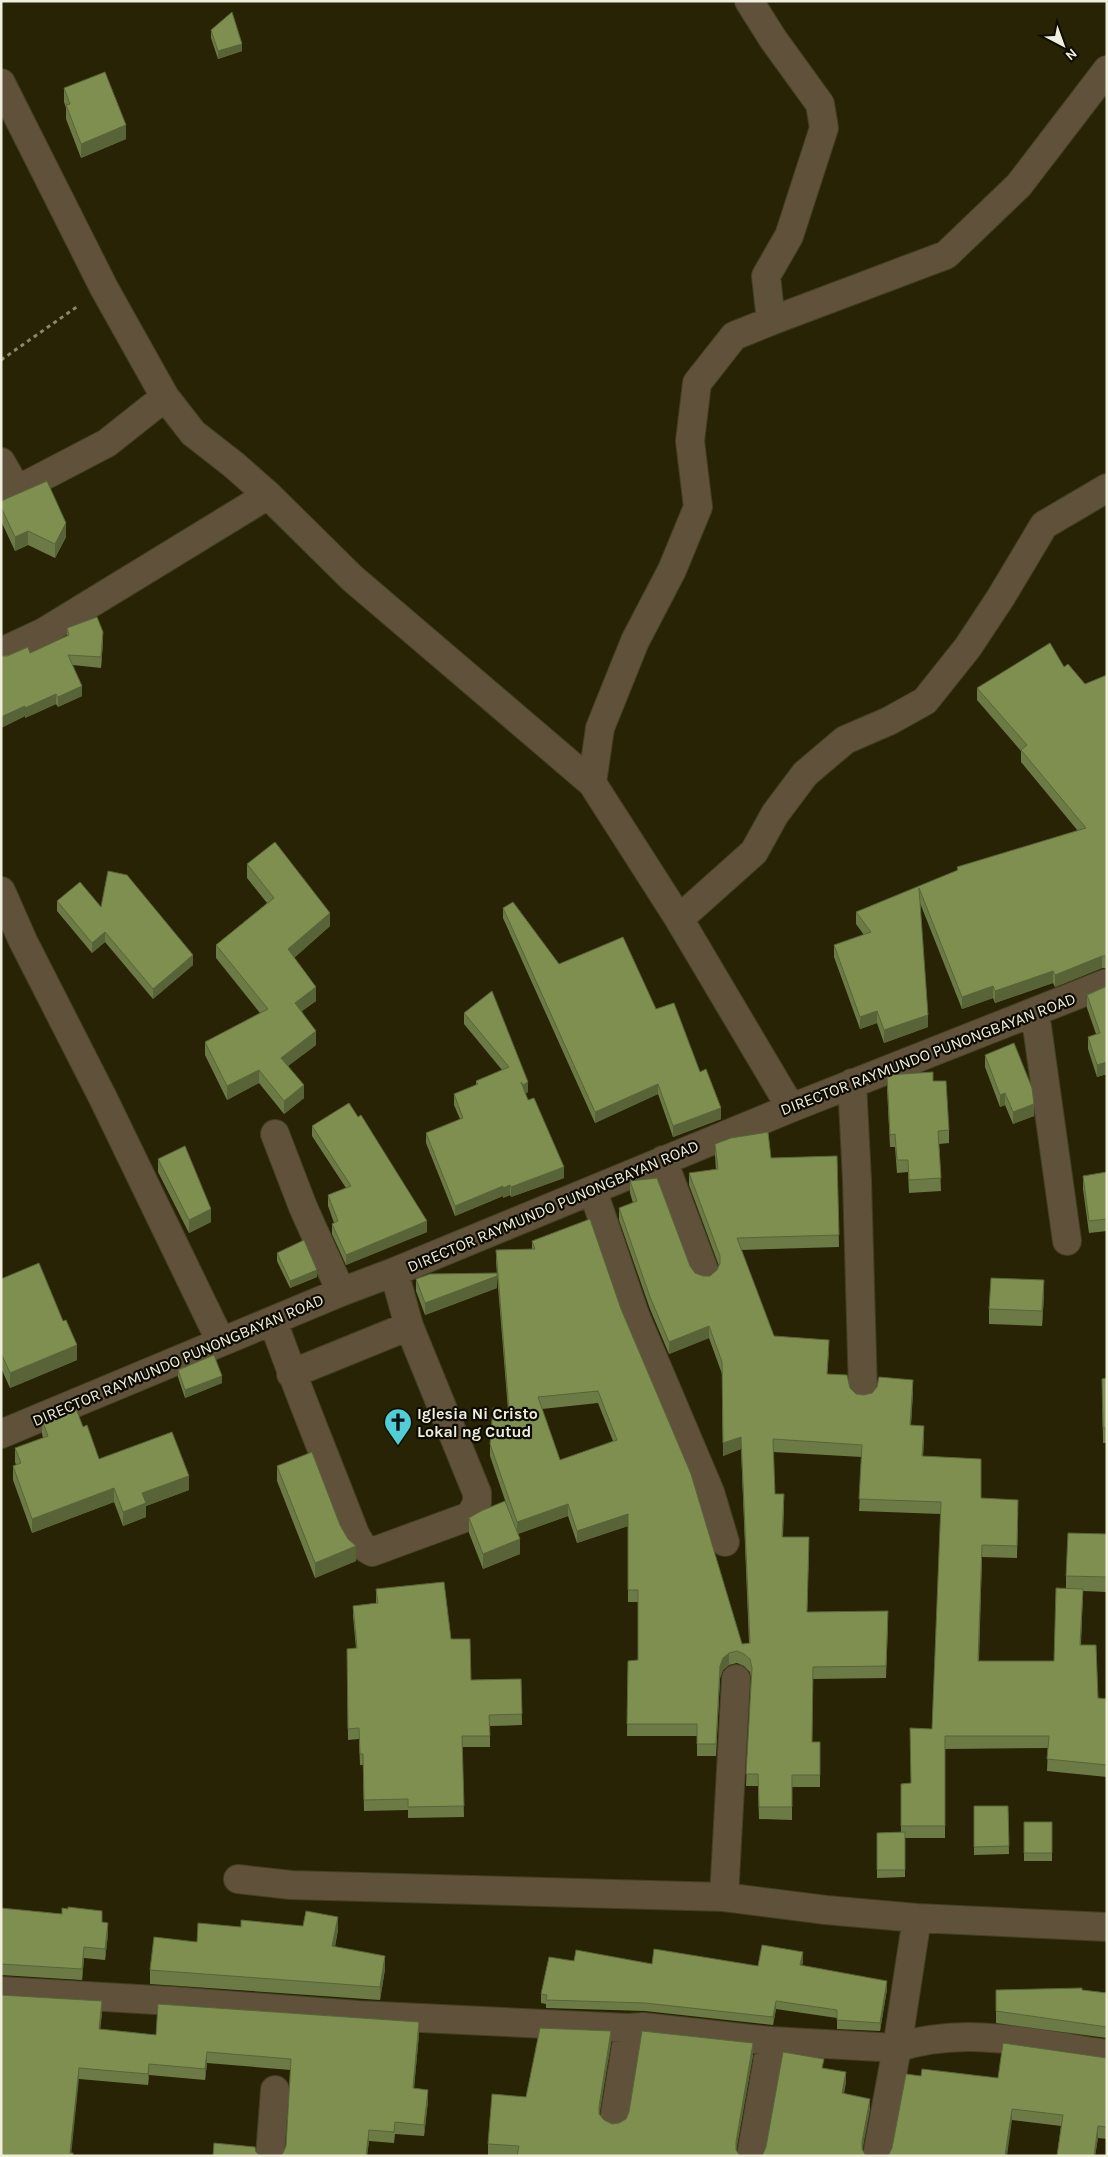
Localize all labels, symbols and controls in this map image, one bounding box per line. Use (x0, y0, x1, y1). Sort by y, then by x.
north arrow (1038, 20, 1088, 70)
text: N (1062, 45, 1081, 64)
street label: DIRECTOR RAYMUNDO PUNONGBAYAN ROAD (778, 989, 1078, 1119)
street label: DIRECTOR RAYMUNDO PUNONGBAYAN ROAD (404, 1136, 702, 1276)
street label: DIRECTOR RAYMUNDO PUNONGBAYAN ROAD (29, 1290, 327, 1430)
place label: Iglesia Ni Cristo Lokal ng Cutud (417, 1404, 538, 1441)
church icon: Iglesia Ni Cristo Lokal ng Cutud (383, 1407, 413, 1446)

